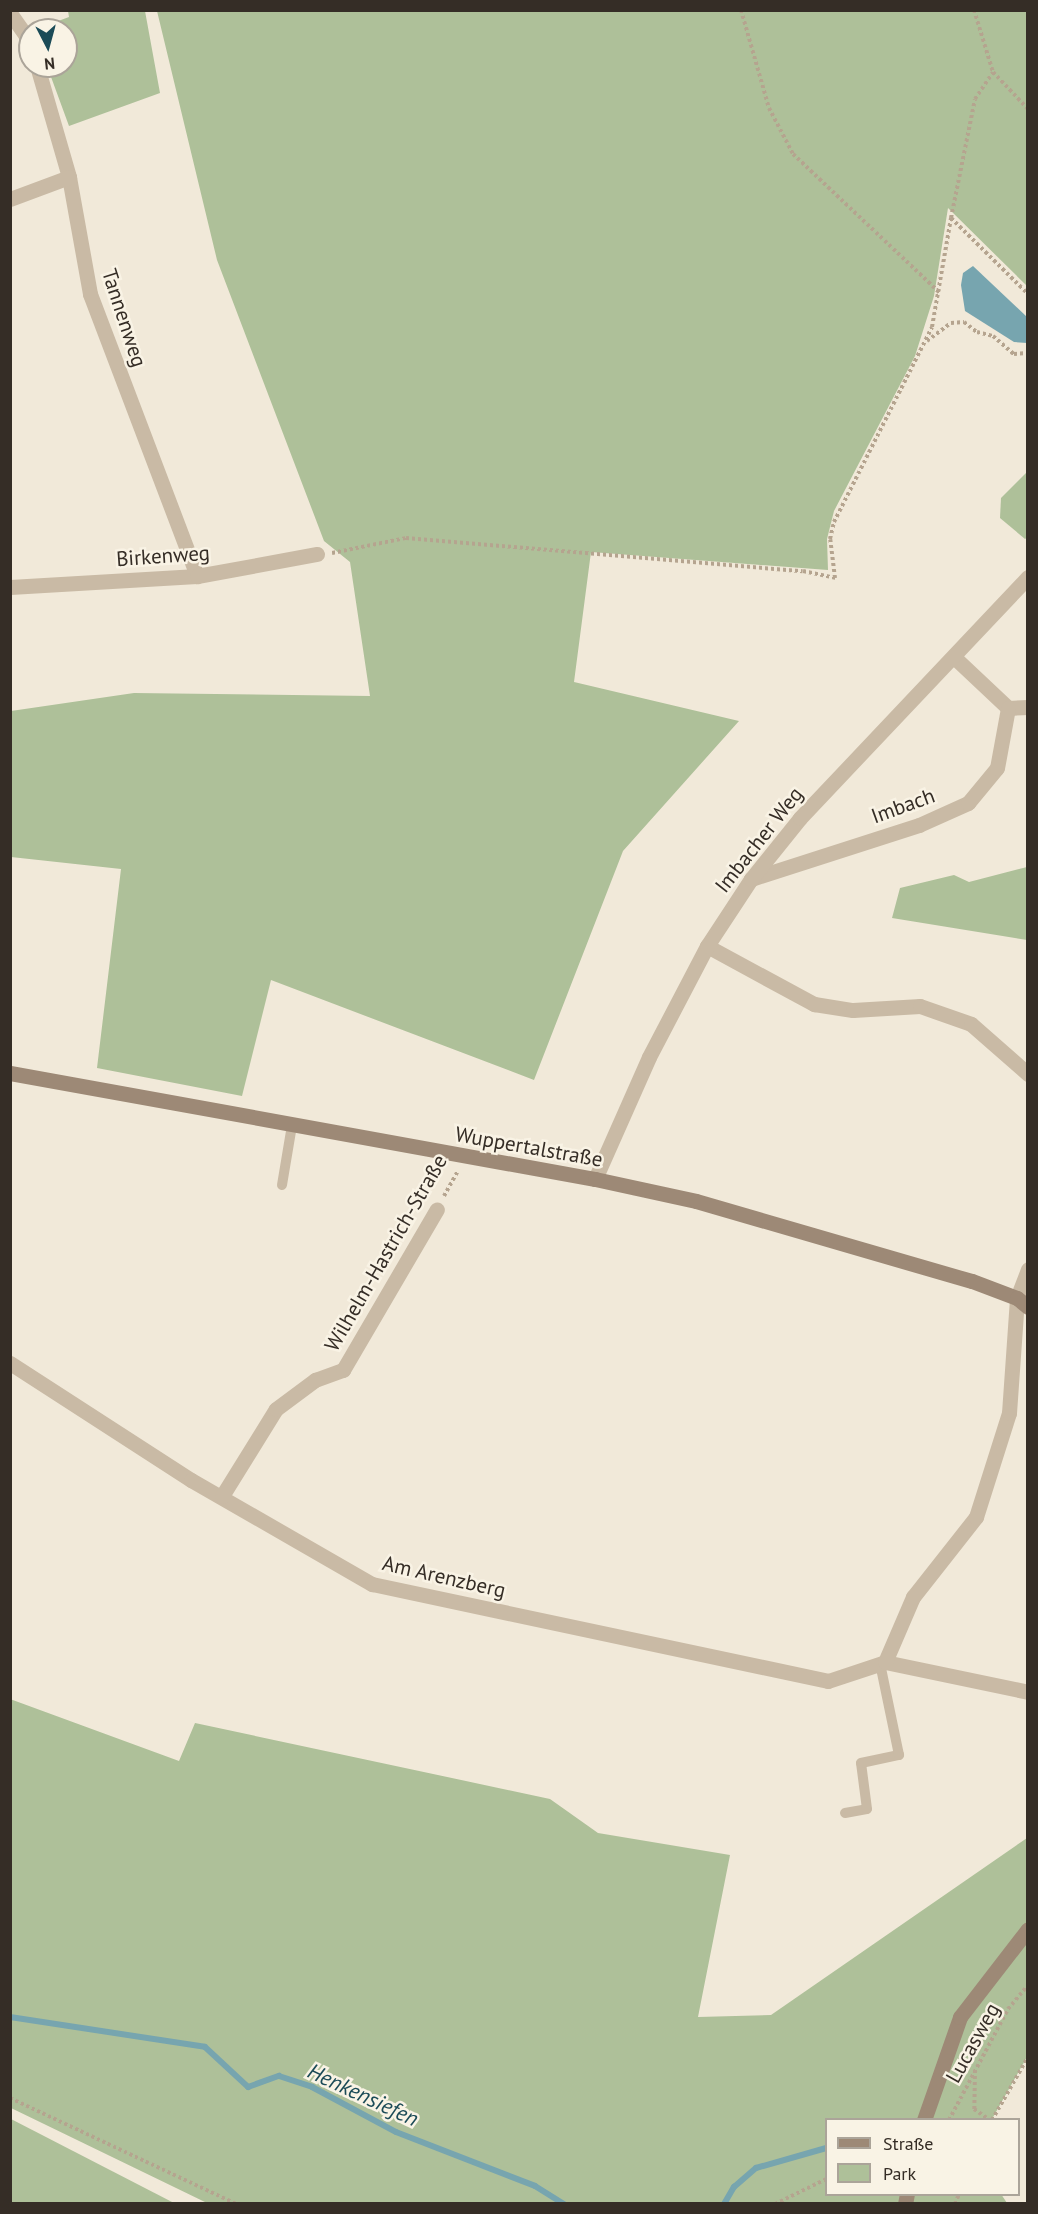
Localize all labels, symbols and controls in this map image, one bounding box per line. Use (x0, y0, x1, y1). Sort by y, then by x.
north arrow (18, 18, 78, 78)
text: N (43, 53, 56, 74)
street label: Tannenweg (96, 266, 152, 370)
street label: Birkenweg (115, 540, 211, 572)
street label: Imbacher Weg (710, 782, 808, 898)
street label: Imbach (868, 783, 938, 829)
street label: Wuppertalstraße (453, 1122, 605, 1172)
street label: Wilhelm-Hastrich-Straße (319, 1150, 453, 1356)
street label: Am Arenzberg (380, 1551, 508, 1603)
street label: Lucasweg (941, 1999, 1005, 2087)
water label: Henkensiefen (303, 2058, 423, 2132)
legend (825, 2118, 1020, 2196)
text: Straße (883, 2132, 934, 2155)
text: Park (883, 2162, 916, 2185)

